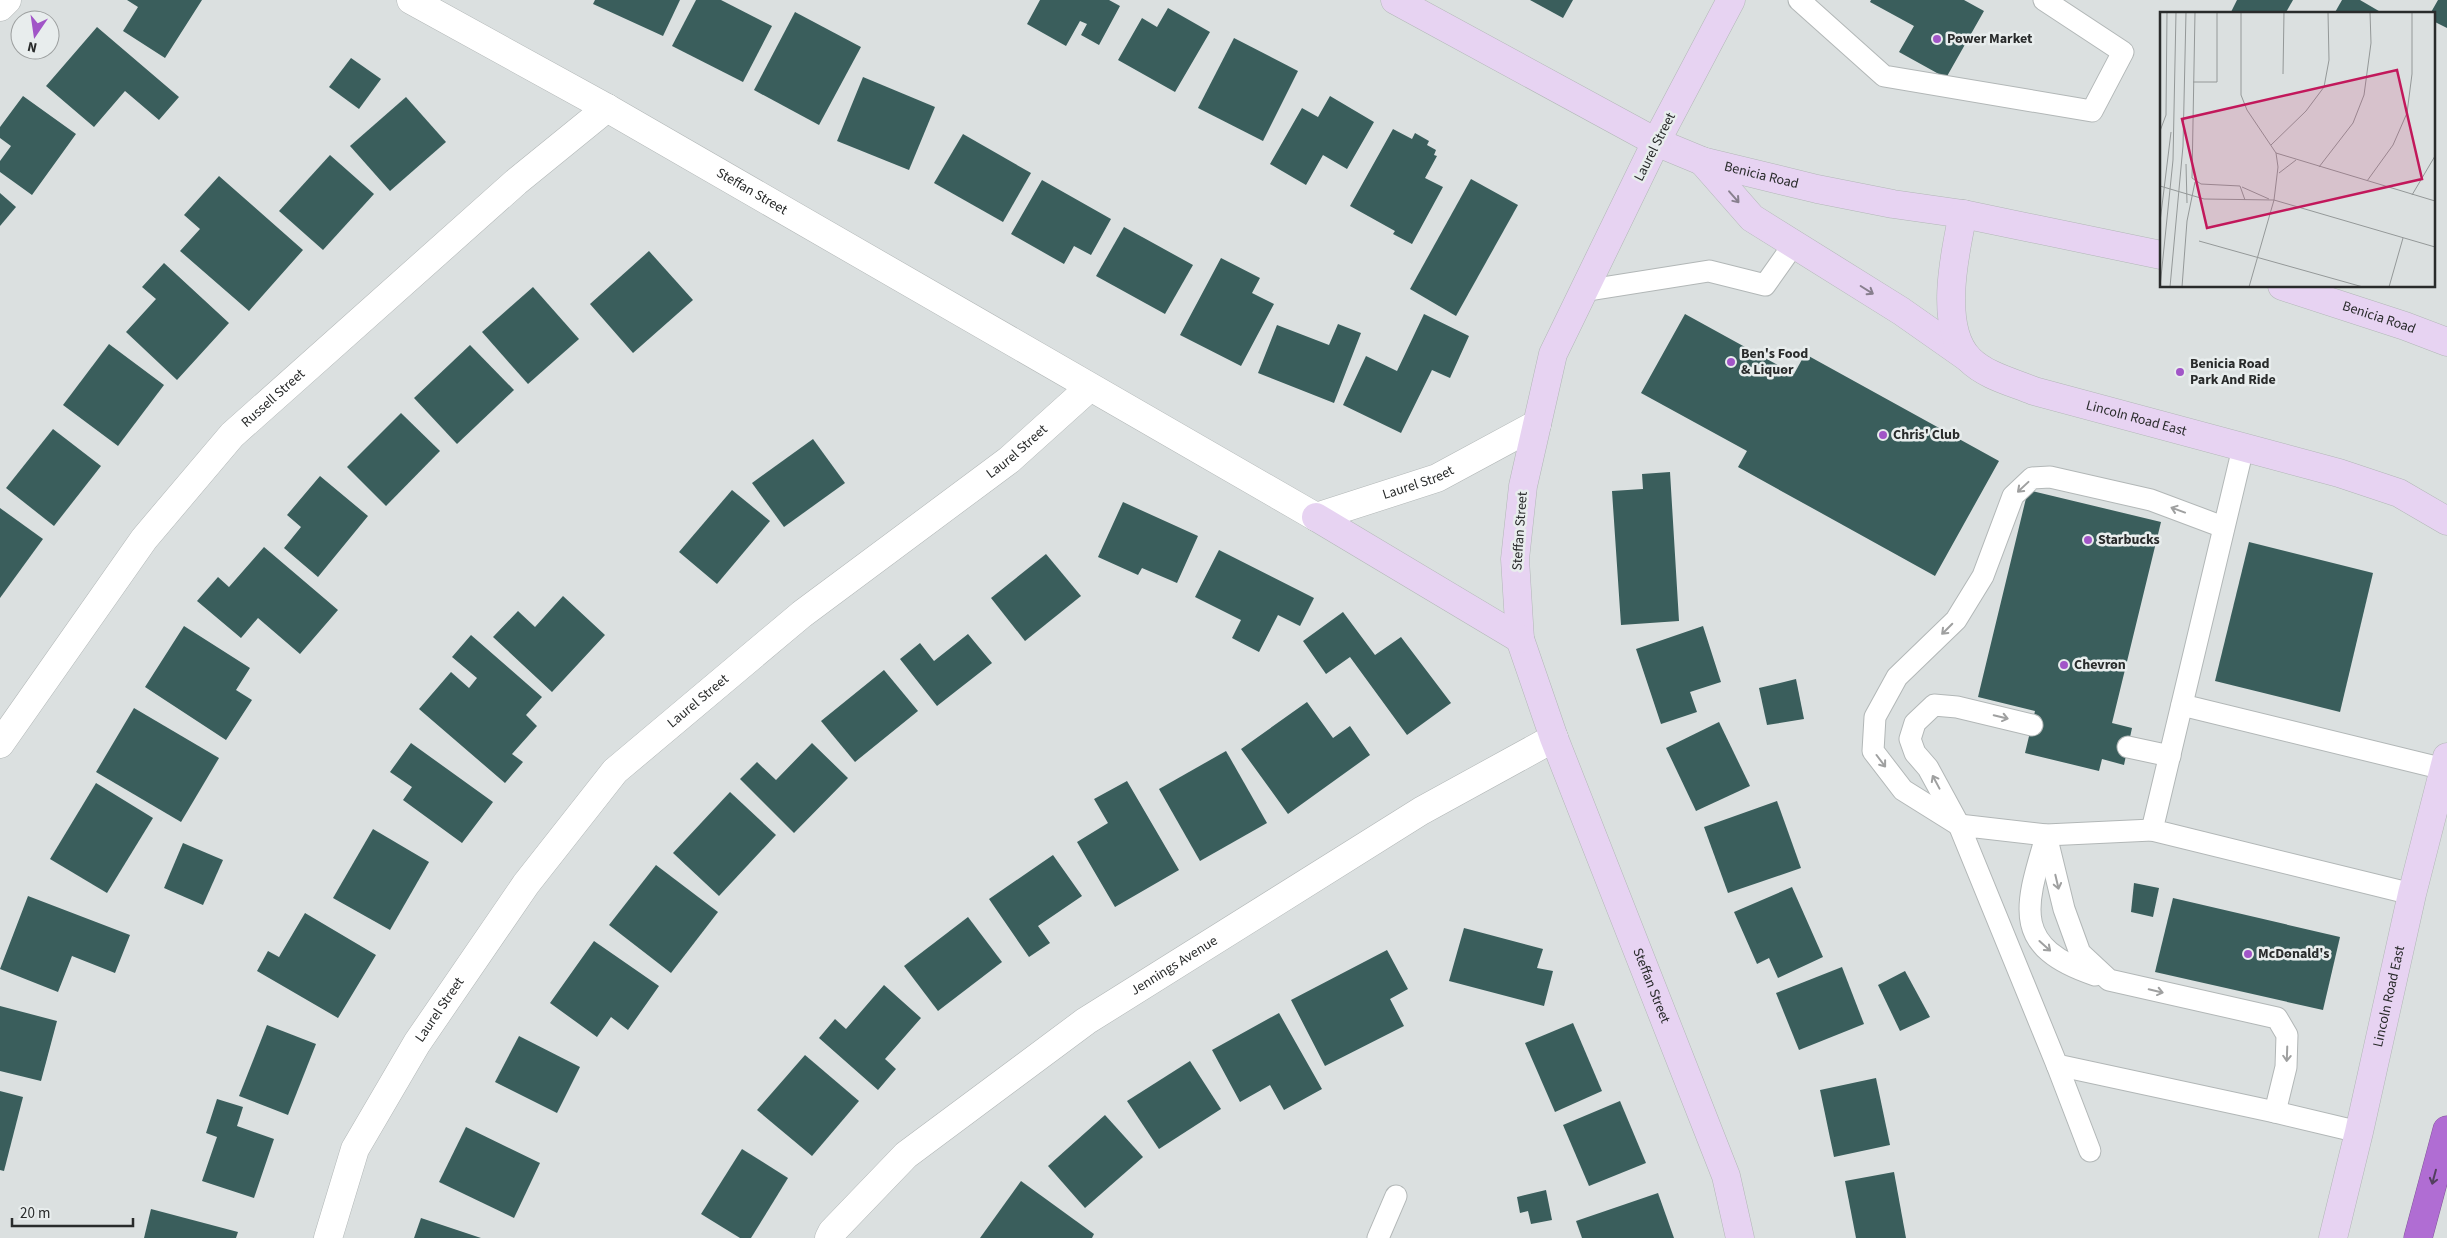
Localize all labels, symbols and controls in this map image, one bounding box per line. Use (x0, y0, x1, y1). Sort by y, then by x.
north arrow (10, 10, 60, 60)
inset map (2160, 12, 2434, 288)
place label: Power Market (1947, 29, 2033, 49)
marker: Power Market (1931, 33, 1943, 45)
text: N (26, 36, 39, 57)
street label: Laurel Street (1629, 109, 1681, 185)
street label: Benicia Road (1722, 157, 1801, 194)
street label: Steffan Street (713, 163, 791, 220)
one-way arrow (1728, 191, 1740, 204)
one-way arrow (1859, 285, 1873, 295)
street label: Benicia Road (2340, 296, 2419, 339)
place label: Ben's Food & Liquor (1741, 344, 1808, 380)
place label: Benicia Road Park And Ride (2190, 354, 2276, 390)
marker: Ben's Food & Liquor (1725, 356, 1737, 368)
street label: Russell Street (237, 364, 310, 432)
marker: Benicia Road Park And Ride (2174, 366, 2186, 378)
street label: Lincoln Road East (2084, 395, 2189, 442)
street label: Laurel Street (982, 420, 1052, 483)
place label: Chris' Club (1893, 425, 1960, 445)
marker: Chris' Club (1877, 429, 1889, 441)
street label: Laurel Street (1380, 461, 1458, 505)
one-way arrow (2017, 481, 2029, 493)
street label: Steffan Street (1507, 491, 1533, 571)
one-way arrow (2170, 505, 2186, 514)
place label: Starbucks (2098, 530, 2160, 550)
marker: Starbucks (2082, 534, 2094, 546)
one-way arrow (1941, 622, 1953, 635)
place label: Chevron (2074, 655, 2126, 675)
marker: Chevron (2058, 659, 2070, 671)
street label: Laurel Street (663, 669, 733, 733)
one-way arrow (1993, 713, 2009, 722)
one-way arrow (1876, 754, 1886, 768)
one-way arrow (1931, 775, 1940, 790)
one-way arrow (2053, 874, 2062, 890)
street label: Jennings Avenue (1127, 931, 1222, 1000)
one-way arrow (2038, 941, 2051, 952)
place label: McDonald's (2258, 944, 2329, 964)
street label: Lincoln Road East (2368, 944, 2410, 1049)
street label: Steffan Street (1627, 945, 1675, 1026)
marker: McDonald's (2242, 948, 2254, 960)
street label: Laurel Street (410, 973, 469, 1046)
one-way arrow (2148, 986, 2164, 996)
one-way arrow (2282, 1046, 2291, 1062)
one-way arrow (2429, 1168, 2439, 1184)
scale bar (12, 1196, 134, 1228)
text: 20 m (20, 1203, 50, 1224)

